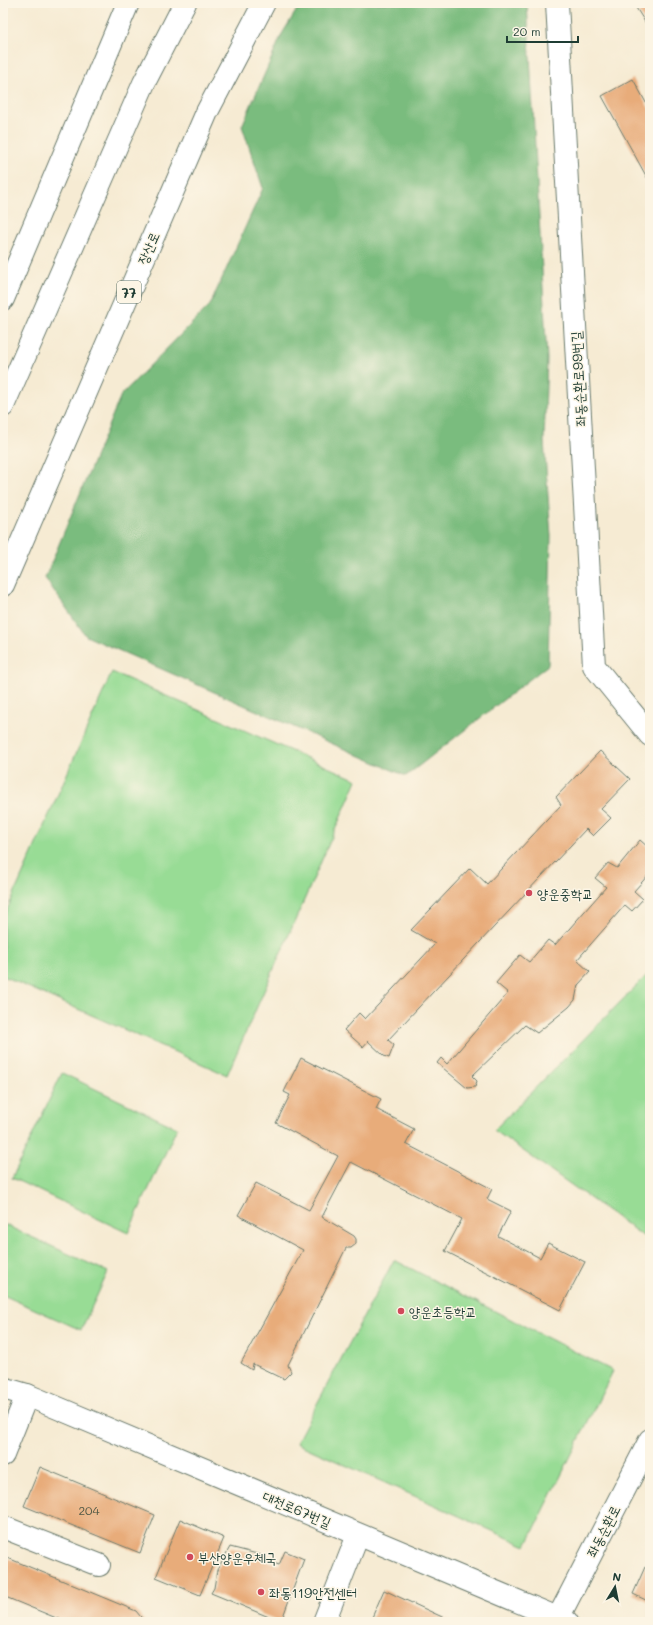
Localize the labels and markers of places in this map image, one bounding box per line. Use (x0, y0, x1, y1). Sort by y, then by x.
place label: 양운중학교 (537, 884, 593, 903)
marker: 양운중학교 (524, 888, 534, 898)
place label: 양운초등학교 (409, 1302, 477, 1321)
marker: 양운초등학교 (396, 1306, 406, 1316)
place label: 부산양운우체국 (198, 1548, 277, 1567)
marker: 부산양운우체국 (185, 1552, 195, 1562)
place label: 좌동119안전센터 (269, 1583, 357, 1602)
marker: 좌동119안전센터 (256, 1587, 266, 1597)

